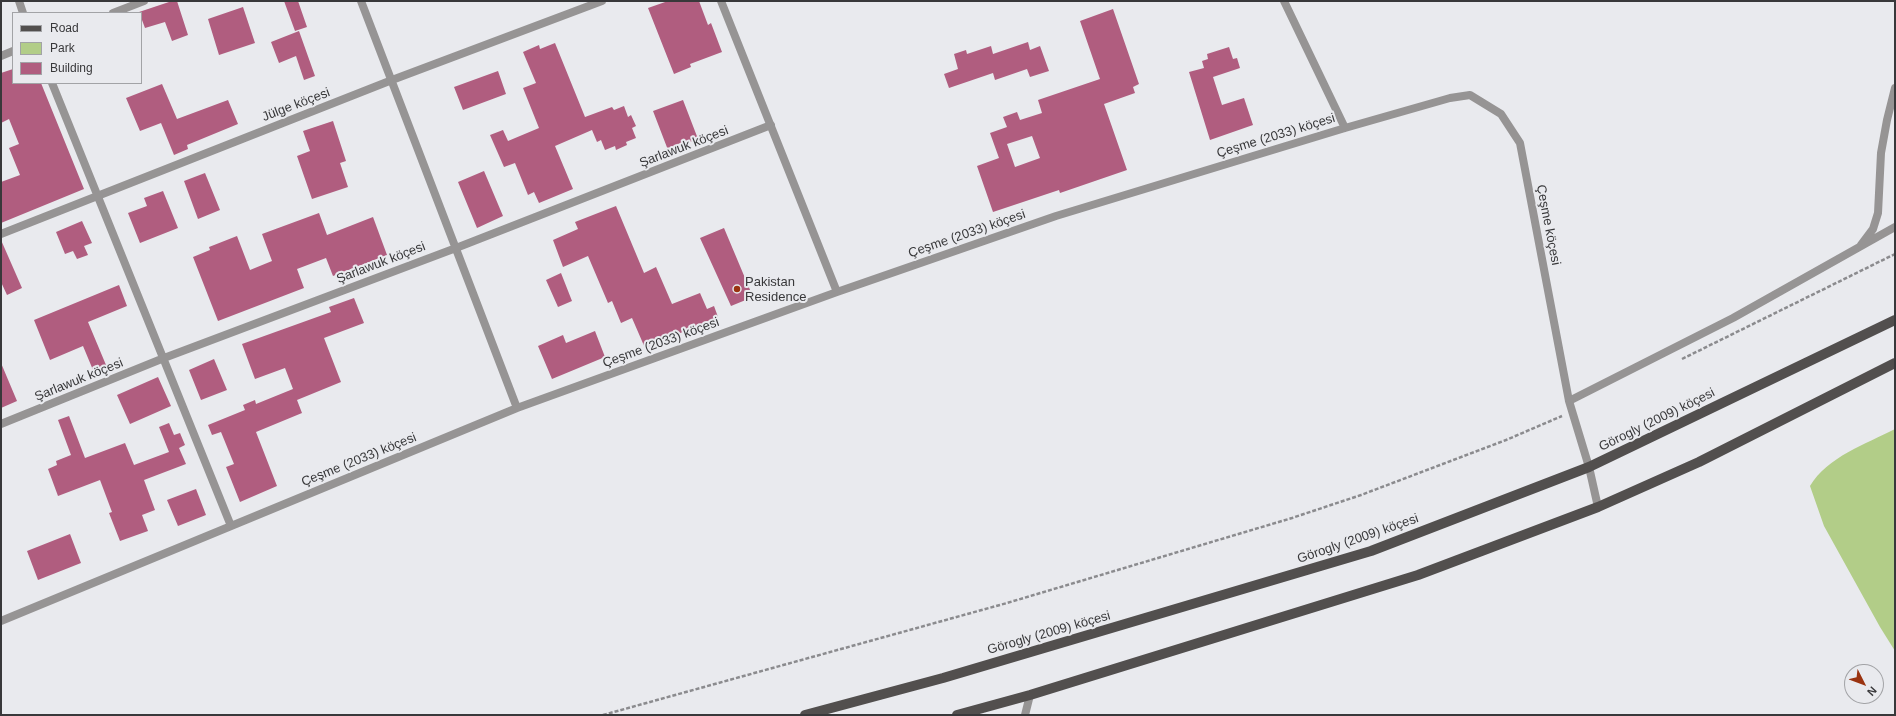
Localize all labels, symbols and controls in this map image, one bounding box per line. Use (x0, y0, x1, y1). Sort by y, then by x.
legend (12, 12, 142, 84)
text: Road (50, 21, 79, 35)
text: Park (50, 41, 75, 55)
text: Building (50, 61, 93, 75)
street label: Jülge köçesi (260, 85, 332, 125)
street label: Çeşme (2033) köçesi (1215, 111, 1337, 161)
street label: Şarlawuk köçesi (637, 123, 731, 171)
street label: Çeşme köçesi (1533, 183, 1563, 267)
street label: Çeşme (2033) köçesi (906, 207, 1028, 261)
street label: Şarlawuk köçesi (334, 239, 428, 287)
place label: Pakistan Residence (745, 274, 806, 305)
marker: Pakistan Residence (732, 284, 742, 294)
street label: Çeşme (2033) köçesi (601, 315, 721, 371)
street label: Şarlawuk köçesi (33, 355, 125, 405)
street label: Görogly (2009) köçesi (1596, 385, 1718, 455)
street label: Çeşme (2033) köçesi (299, 430, 419, 490)
street label: Görogly (2009) köçesi (1295, 511, 1421, 567)
street label: Görogly (2009) köçesi (986, 608, 1112, 658)
north arrow (1844, 664, 1884, 704)
text: N (1865, 684, 1879, 698)

